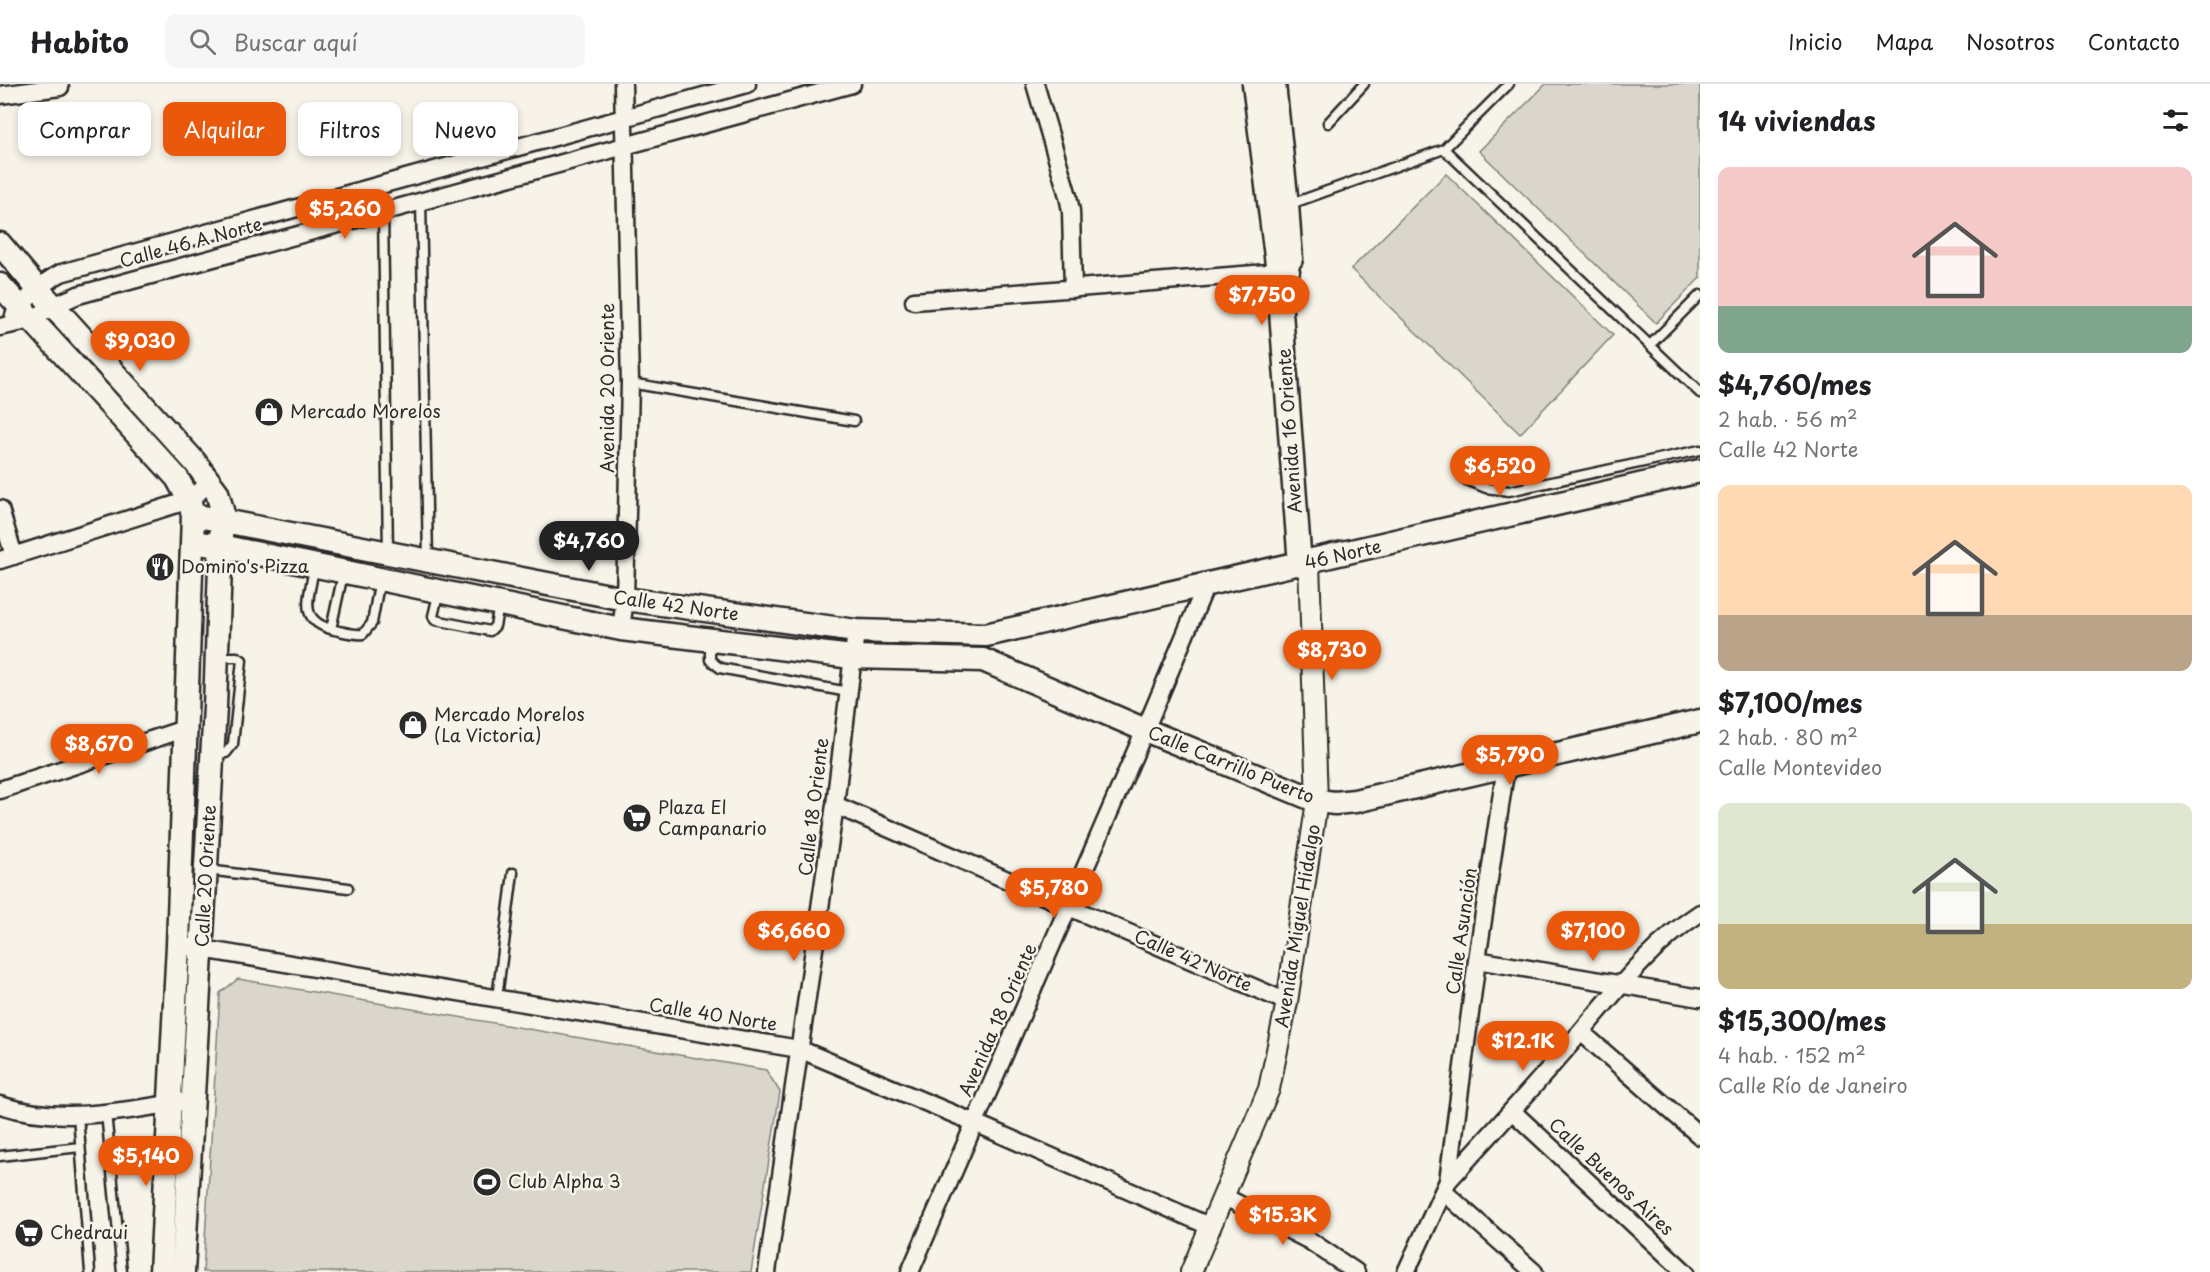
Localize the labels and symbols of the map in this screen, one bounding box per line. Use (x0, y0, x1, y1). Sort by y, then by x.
pin: $5,260 (296, 189, 394, 240)
street label: Calle 46 A Norte (116, 210, 265, 274)
pin: $7,750 (1213, 275, 1311, 326)
street label: Avenida 20 Oriente (593, 303, 620, 473)
pin: $9,030 (91, 321, 189, 372)
street label: Avenida 16 Oriente (1269, 347, 1308, 515)
shop icon: Mercado Morelos (253, 396, 285, 428)
place label: Mercado Morelos (290, 397, 441, 424)
pin: $6,520 (1451, 446, 1549, 497)
pin: $4,760 (540, 521, 638, 572)
street label: 46 Norte (1302, 532, 1384, 575)
restaurant icon: Domino's Pizza (144, 551, 176, 583)
place label: Domino's Pizza (181, 552, 310, 579)
street label: Calle 42 Norte (612, 582, 741, 627)
pin: $8,730 (1283, 630, 1381, 681)
place label: Mercado Morelos (La Victoria) (434, 700, 585, 748)
shop icon: Mercado Morelos (La Victoria) (397, 709, 429, 741)
street label: Calle Carrillo Puerto (1144, 718, 1319, 809)
pin: $8,670 (50, 724, 148, 775)
pin: $5,790 (1461, 735, 1559, 786)
street label: Calle 18 Oriente (791, 736, 834, 877)
place label: Plaza El Campanario (658, 793, 767, 841)
supermarket icon: Plaza El Campanario (621, 802, 653, 834)
street label: Calle 20 Oriente (187, 804, 222, 948)
street label: Avenida Miguel Hidalgo (1267, 822, 1326, 1029)
street label: Calle Asunción (1438, 865, 1483, 996)
pin: $5,780 (1005, 868, 1103, 919)
pin: $6,660 (745, 911, 843, 962)
pin: $7,100 (1544, 911, 1642, 962)
street label: Calle 42 Norte (1130, 922, 1257, 998)
street label: Avenida 18 Oriente (951, 938, 1043, 1100)
street label: Calle 40 Norte (647, 990, 779, 1037)
pin: $12.1K (1474, 1021, 1572, 1072)
street label: Calle Buenos Aires (1544, 1111, 1681, 1241)
pin: $5,140 (97, 1136, 195, 1187)
sports icon: Club Alpha 3 (471, 1166, 503, 1198)
place label: Club Alpha 3 (508, 1167, 621, 1194)
pin: $15.3K (1234, 1195, 1332, 1246)
supermarket icon: Chedraui (13, 1217, 45, 1249)
place label: Chedraui (50, 1218, 128, 1245)

